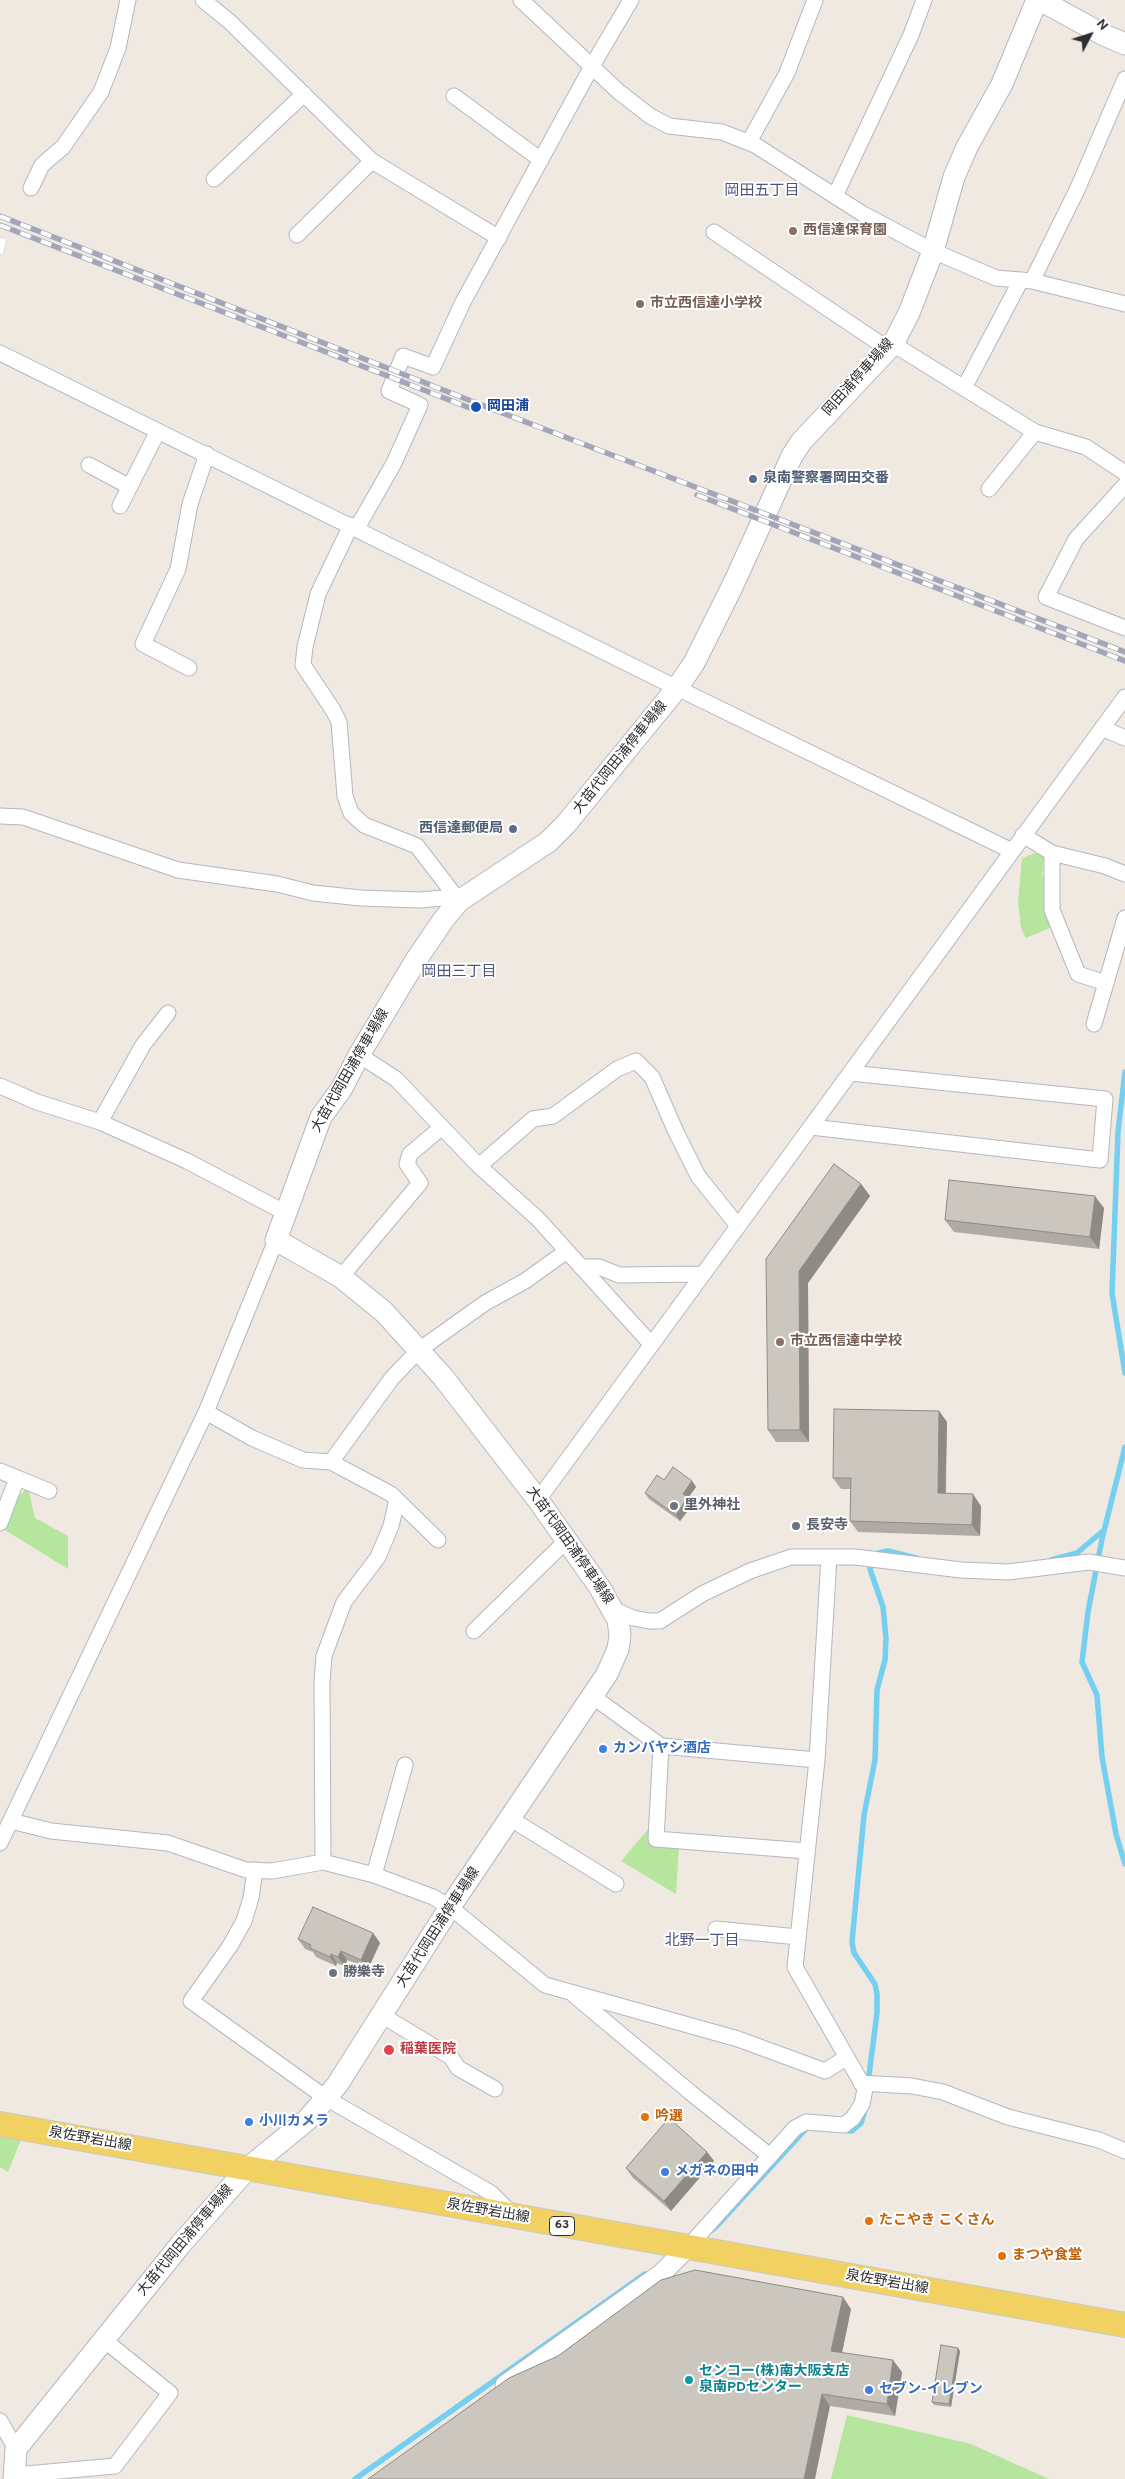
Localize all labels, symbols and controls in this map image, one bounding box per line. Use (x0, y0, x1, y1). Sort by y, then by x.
north arrow (1065, 10, 1115, 60)
text: N (1092, 16, 1112, 34)
district label: 岡田五丁目 (725, 183, 799, 201)
place label: 西信達保育園 (803, 223, 887, 239)
marker: 西信達保育園 (787, 225, 799, 237)
place label: 市立西信達小学校 (650, 296, 762, 312)
marker: 市立西信達小学校 (634, 298, 646, 310)
street label: 岡田浦停車場線 (820, 336, 898, 420)
place label: 岡田浦 (487, 399, 529, 415)
marker: 岡田浦 (469, 400, 483, 414)
place label: 泉南警察署岡田交番 (763, 471, 889, 487)
marker: 泉南警察署岡田交番 (747, 473, 759, 485)
street label: 大苗代岡田浦停車場線 (570, 698, 672, 818)
place label: 西信達郵便局 (419, 821, 503, 837)
marker: 西信達郵便局 (507, 823, 519, 835)
district label: 岡田三丁目 (422, 964, 496, 982)
street label: 大苗代岡田浦停車場線 (309, 1006, 393, 1136)
place label: 市立西信達中学校 (790, 1334, 902, 1350)
marker: 市立西信達中学校 (774, 1336, 786, 1348)
street label: 大苗代岡田浦停車場線 (522, 1484, 616, 1608)
place label: 里外神社 (684, 1498, 740, 1514)
marker: 里外神社 (668, 1500, 680, 1512)
place label: 長安寺 (806, 1518, 848, 1534)
marker: 長安寺 (790, 1520, 802, 1532)
place label: カンバヤシ酒店 (613, 1741, 711, 1757)
marker: カンバヤシ酒店 (597, 1743, 609, 1755)
street label: 大苗代岡田浦停車場線 (394, 1865, 484, 1991)
district label: 北野一丁目 (665, 1933, 739, 1951)
place label: 勝樂寺 (343, 1965, 385, 1981)
marker: 勝樂寺 (327, 1967, 339, 1979)
place label: 稲葉医院 (400, 2042, 456, 2058)
marker: 稲葉医院 (382, 2043, 396, 2057)
place label: 吟選 (655, 2109, 683, 2125)
marker: 吟選 (639, 2111, 651, 2123)
place label: 小川カメラ (259, 2114, 329, 2130)
marker: 小川カメラ (243, 2116, 255, 2128)
street label: 泉佐野岩出線 (47, 2124, 133, 2156)
place label: メガネの田中 (675, 2164, 759, 2180)
marker: メガネの田中 (659, 2166, 671, 2178)
street label: 大苗代岡田浦停車場線 (135, 2182, 237, 2300)
street label: 泉佐野岩出線 (445, 2196, 531, 2228)
place label: たこやき こくさん (879, 2213, 994, 2229)
marker: たこやき こくさん (863, 2215, 875, 2227)
road number: 63 (550, 2216, 574, 2236)
place label: まつや食堂 (1012, 2248, 1082, 2264)
marker: まつや食堂 (996, 2250, 1008, 2262)
street label: 泉佐野岩出線 (844, 2267, 930, 2299)
place label: センコー(株)南大阪支店 泉南PDセンター (699, 2364, 849, 2396)
marker: センコー(株)南大阪支店 泉南PDセンター (683, 2374, 695, 2386)
place label: セブン-イレブン (879, 2382, 983, 2398)
marker: セブン-イレブン (863, 2384, 875, 2396)

